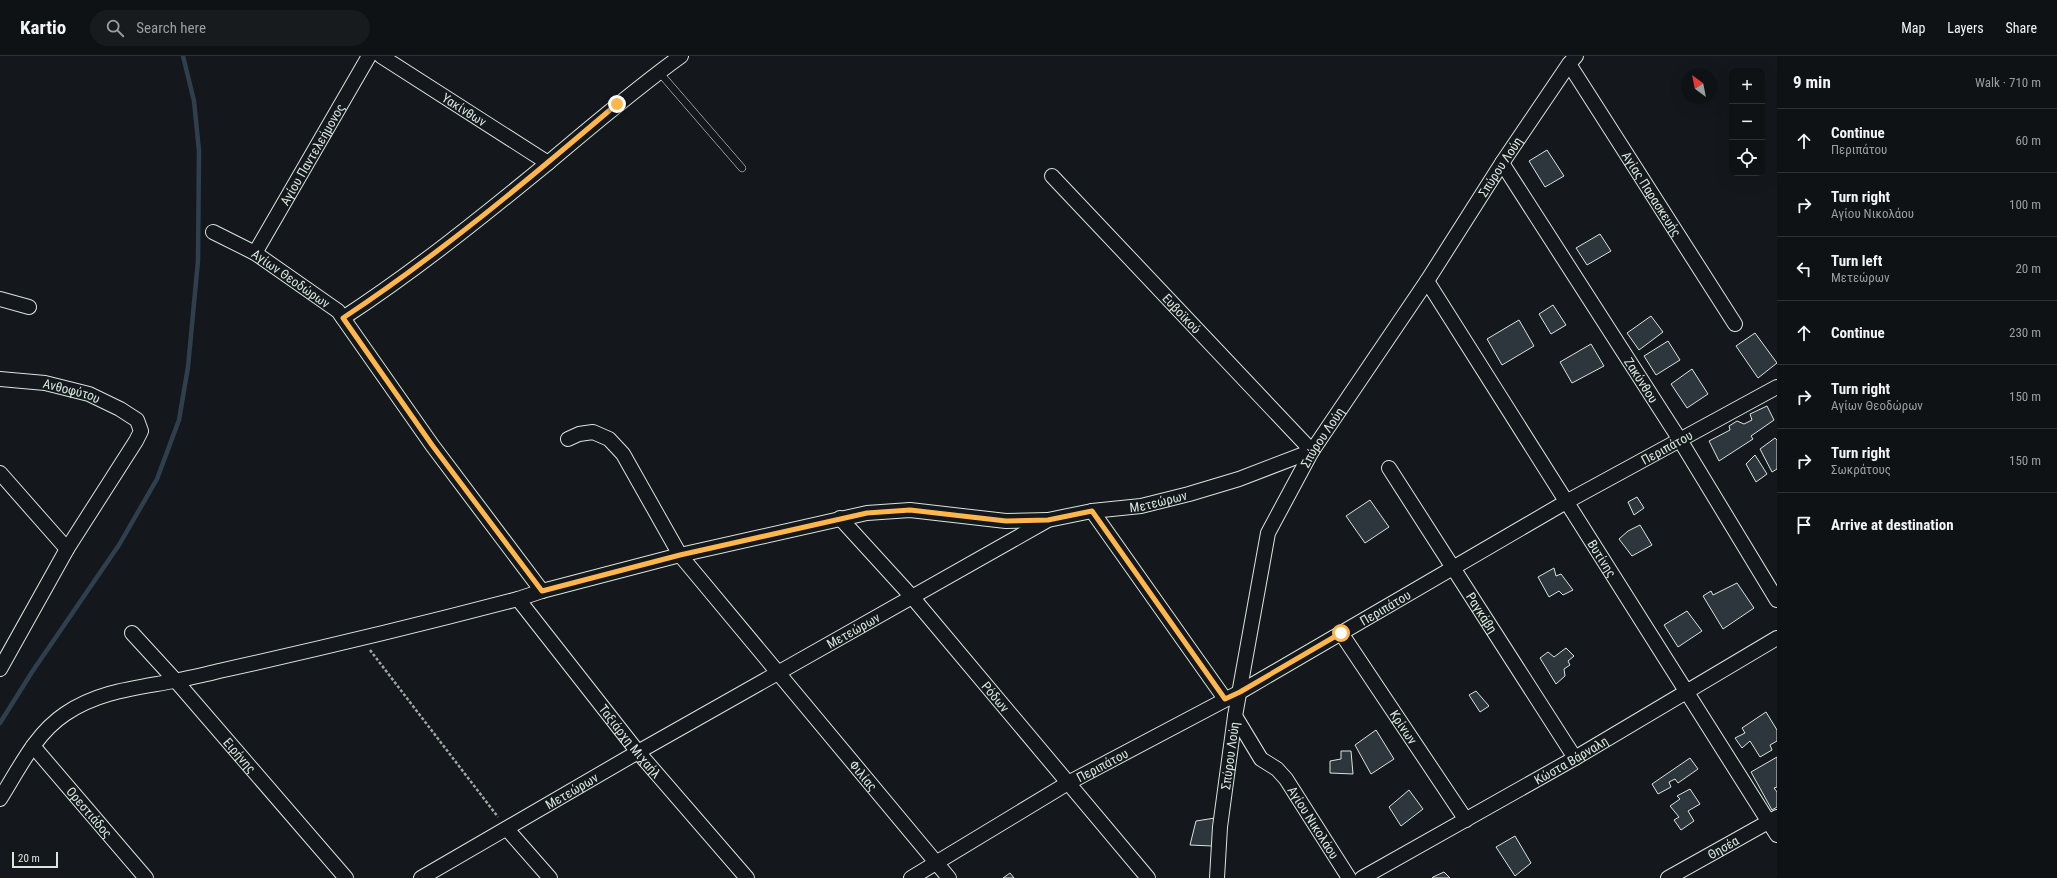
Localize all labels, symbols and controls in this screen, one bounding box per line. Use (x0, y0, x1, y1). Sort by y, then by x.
search box (90, 10, 370, 46)
text: Kartio (20, 16, 66, 39)
icon: search (104, 17, 126, 39)
text: Search here (136, 19, 206, 37)
text: Map (1901, 20, 1925, 36)
text: Layers (1947, 20, 1984, 36)
text: Share (2006, 20, 2037, 36)
north arrow (1681, 68, 1717, 104)
map controls (1729, 68, 1765, 176)
button: + (1729, 68, 1765, 104)
text: 9 min (1793, 72, 1831, 92)
text: Walk · 710 m (1975, 75, 2041, 90)
street label: Υακίνθων (439, 90, 490, 130)
route end (608, 95, 626, 113)
street label: Αγίου Παντελεήμονος (277, 101, 348, 208)
button: − (1729, 104, 1765, 140)
text: Continue (1831, 124, 1885, 142)
icon: ahead (1793, 130, 1815, 152)
text: 60 m (2015, 133, 2041, 148)
street label: Σπύρου Λούη (1475, 134, 1525, 200)
button: locate (1729, 140, 1765, 176)
text: Περιπάτου (1831, 142, 1887, 157)
street label: Αγίας Παρασκευής (1619, 149, 1684, 239)
text: Turn right (1831, 188, 1890, 206)
icon: right (1793, 194, 1815, 216)
text: 100 m (2009, 197, 2041, 212)
text: Αγίου Νικολάου (1831, 206, 1914, 221)
street label: Αγίων Θεοδώρων (249, 246, 333, 311)
text: Turn left (1831, 252, 1882, 270)
icon: left (1793, 258, 1815, 280)
text: 20 m (2015, 261, 2041, 276)
text: Μετεώρων (1831, 270, 1890, 285)
street label: Ευβοϊκού (1159, 291, 1204, 337)
icon: ahead (1793, 322, 1815, 344)
text: Continue (1831, 324, 1885, 342)
text: 230 m (2009, 325, 2041, 340)
street label: Ζακύνθου (1621, 355, 1661, 406)
street label: Ανθοφύτου (42, 376, 103, 406)
text: Turn right (1831, 380, 1890, 398)
icon: right (1793, 386, 1815, 408)
text: 150 m (2009, 389, 2041, 404)
text: Αγίων Θεοδώρων (1831, 398, 1923, 413)
street label: Σπύρου Λούη (1298, 405, 1347, 470)
street label: Περιπάτου (1639, 428, 1695, 468)
text: Turn right (1831, 444, 1890, 462)
icon: right (1793, 450, 1815, 472)
text: 150 m (2009, 453, 2041, 468)
text: Σωκράτους (1831, 462, 1891, 477)
street label: Μετεώρων (1129, 488, 1189, 515)
icon: arrive (1793, 514, 1815, 536)
text: Arrive at destination (1831, 516, 1954, 534)
street label: Βυτίνης (1584, 537, 1619, 580)
street label: Περιπάτου (1357, 587, 1413, 629)
street label: Ραγκάβη (1463, 590, 1500, 636)
street label: Μετεώρων (824, 610, 883, 652)
route start (1332, 624, 1350, 642)
street label: Ρόδων (978, 679, 1013, 715)
street label: Ταξιάρχη Μιχαήλ (596, 702, 664, 781)
street label: Κρίνων (1387, 707, 1420, 747)
street label: Σπύρου Λούη (1218, 721, 1242, 791)
street label: Κώστα Βάρναλη (1532, 733, 1611, 788)
street label: Ειρήνης (220, 735, 259, 776)
street label: Περιπάτου (1074, 746, 1131, 785)
street label: Φιλίας (846, 758, 880, 794)
street label: Μετεώρων (543, 770, 601, 812)
street label: Ορεστιάδος (63, 784, 115, 841)
street label: Αγίου Νικολάου (1285, 784, 1342, 862)
street label: Θησέα (1705, 833, 1742, 862)
scale bar (12, 850, 58, 869)
text: 20 m (18, 852, 40, 865)

